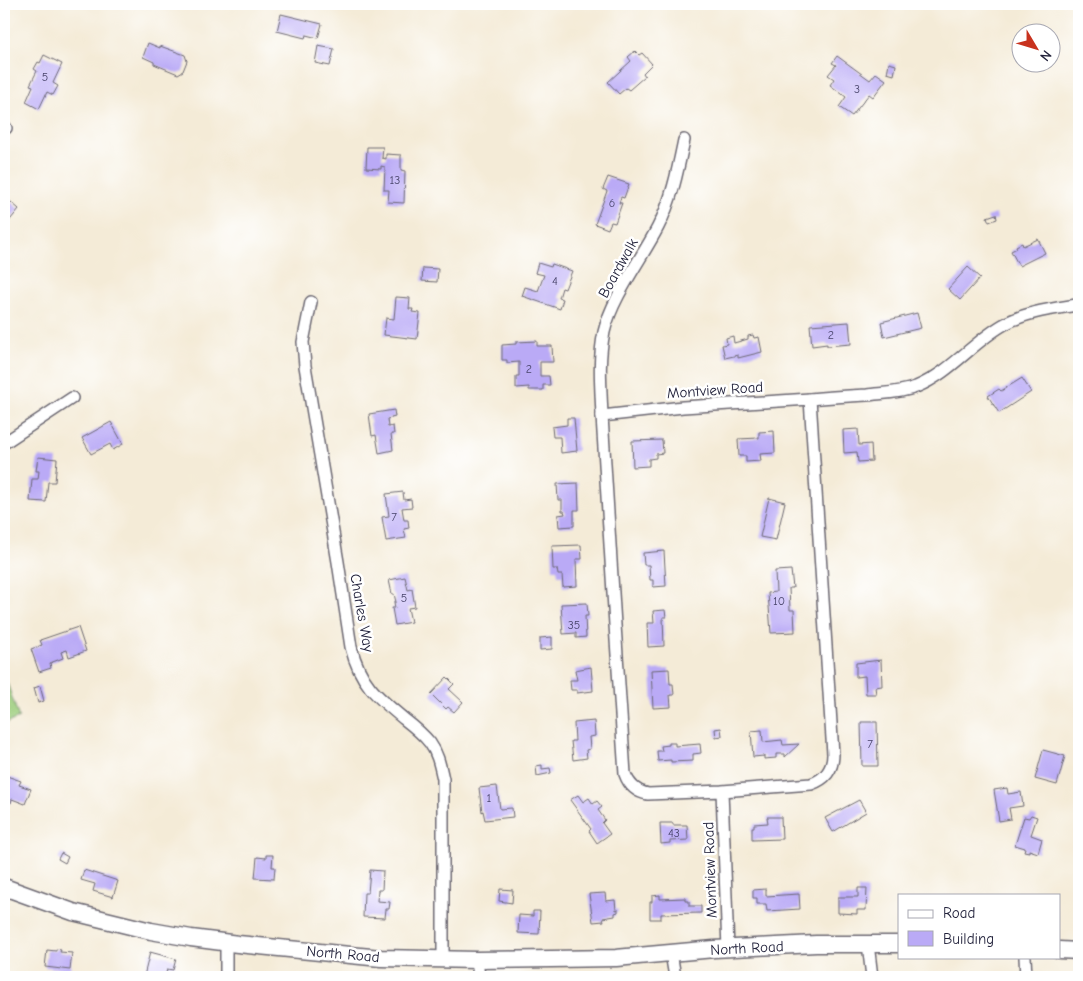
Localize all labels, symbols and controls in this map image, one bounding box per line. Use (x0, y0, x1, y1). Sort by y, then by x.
north arrow (1010, 22, 1060, 72)
text: N (1036, 47, 1055, 65)
house number: 5 (42, 70, 48, 84)
house number: 3 (854, 82, 860, 96)
house number: 13 (390, 173, 400, 187)
house number: 6 (609, 196, 615, 210)
street label: Boardwalk (594, 234, 642, 301)
house number: 4 (552, 274, 558, 288)
house number: 2 (828, 328, 834, 342)
house number: 2 (526, 362, 532, 376)
street label: Montview Road (666, 378, 764, 402)
house number: 7 (391, 510, 397, 524)
street label: Charles Way (346, 572, 378, 654)
house number: 5 (401, 591, 407, 605)
house number: 10 (773, 594, 785, 608)
house number: 35 (568, 618, 580, 632)
house number: 7 (867, 737, 873, 751)
house number: 1 (487, 791, 492, 805)
street label: Montview Road (699, 821, 721, 919)
house number: 43 (668, 826, 680, 840)
legend (898, 894, 1060, 958)
text: Road (943, 904, 975, 922)
text: Building (943, 930, 994, 948)
street label: North Road (710, 937, 784, 959)
street label: North Road (306, 942, 380, 966)

